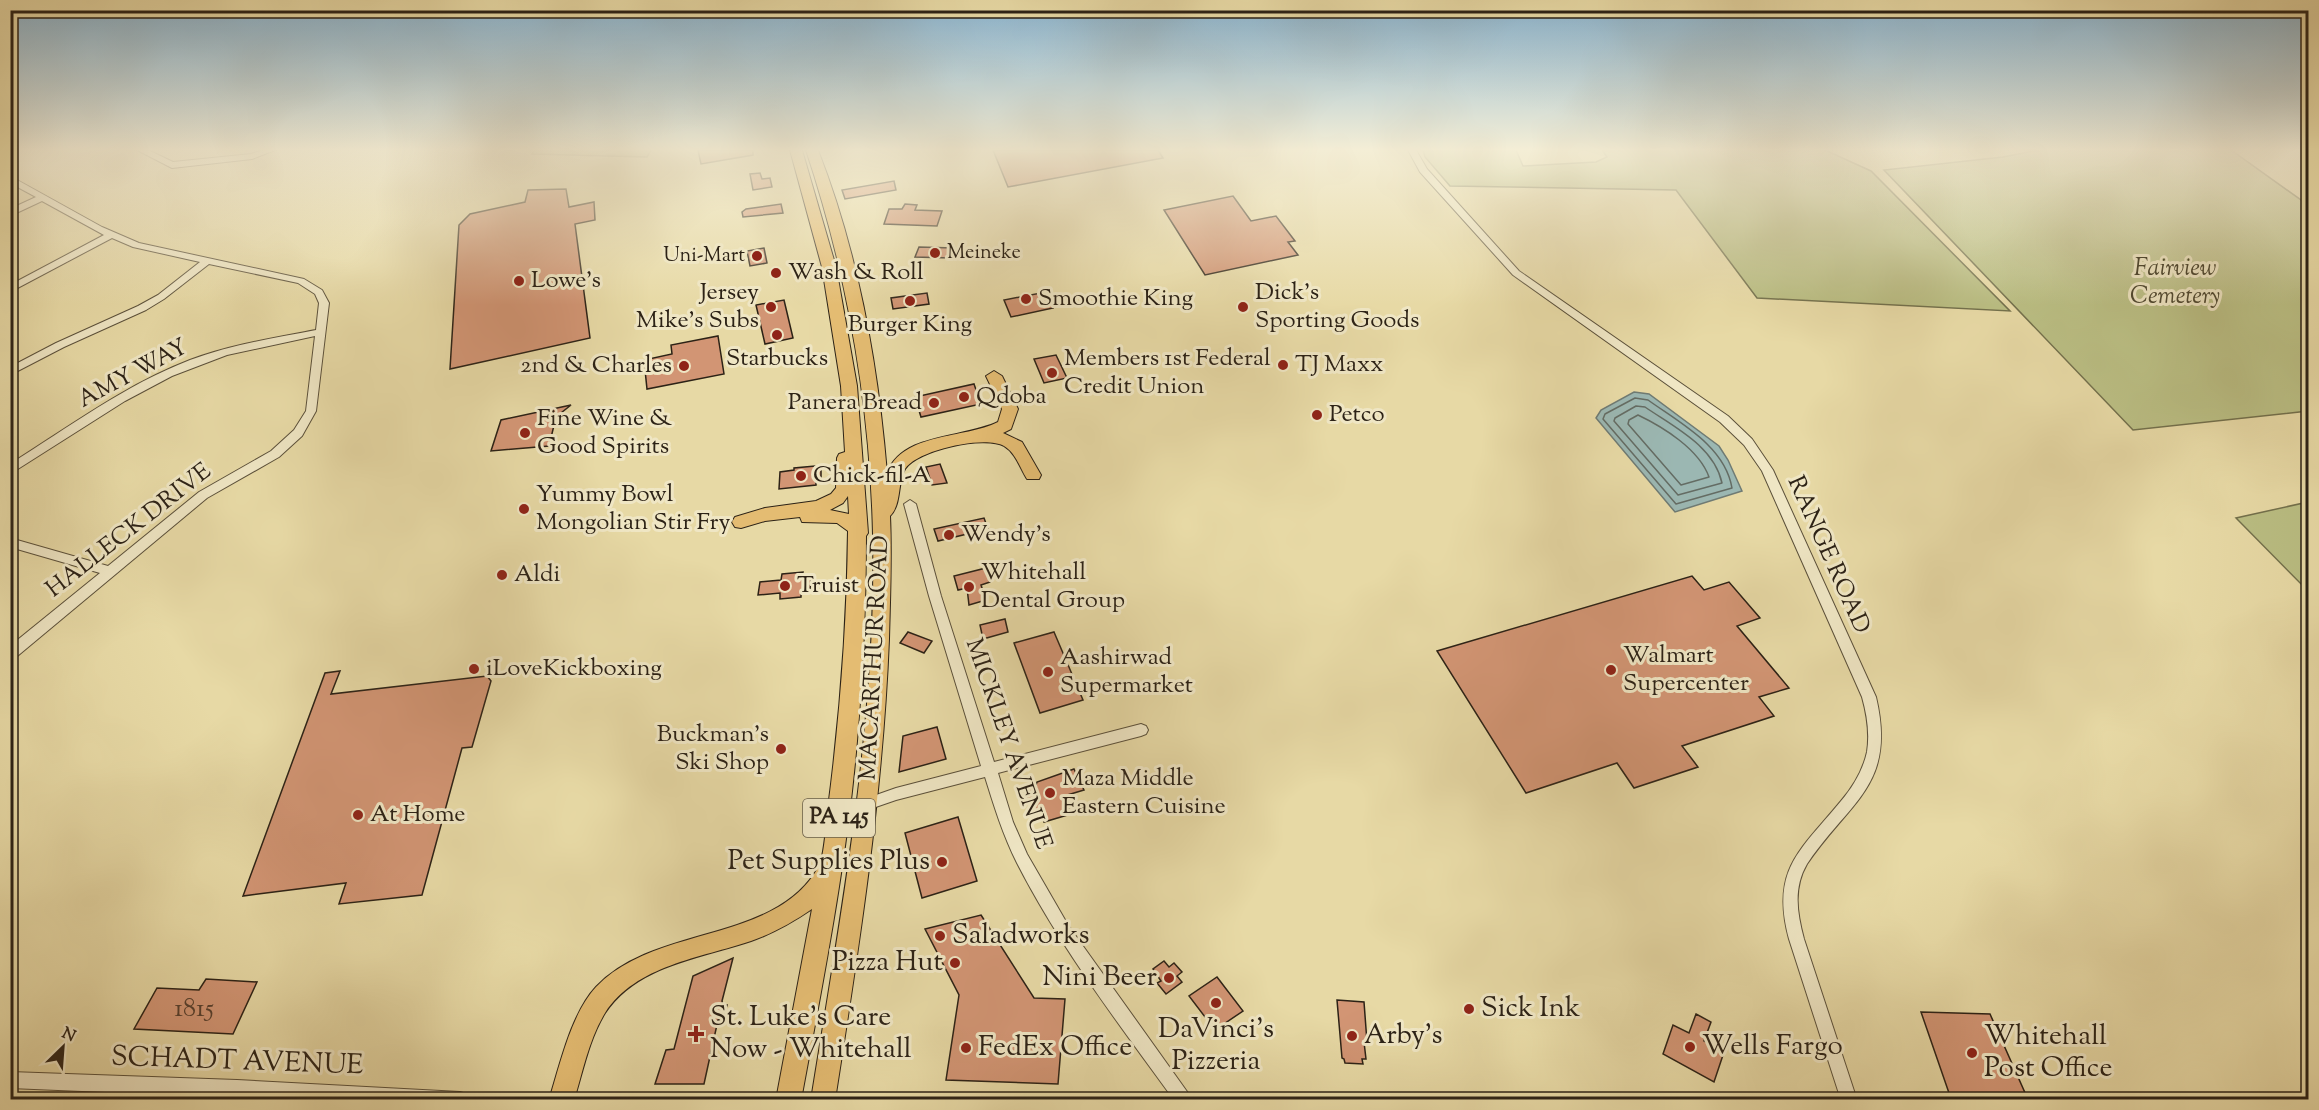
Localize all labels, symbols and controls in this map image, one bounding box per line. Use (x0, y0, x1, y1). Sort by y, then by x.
place label: Meineke (947, 239, 1021, 268)
place label: Uni-Mart (663, 242, 745, 271)
marker: Meineke (928, 246, 942, 260)
marker: Uni-Mart (750, 249, 764, 263)
park label: Fairview Cemetery (2130, 252, 2220, 314)
place label: Wash & Roll (788, 256, 924, 290)
place label: Lowe's (531, 264, 601, 298)
marker: Wash & Roll (769, 266, 783, 280)
marker: Lowe's (512, 274, 526, 288)
place label: Jersey Mike's Subs (636, 276, 759, 338)
place label: Dick's Sporting Goods (1255, 276, 1419, 338)
place label: Smoothie King (1038, 282, 1193, 316)
marker: Smoothie King (1019, 292, 1033, 306)
marker: Burger King (903, 294, 917, 308)
marker: Jersey Mike's Subs (764, 300, 778, 314)
marker: Dick's Sporting Goods (1236, 300, 1250, 314)
place label: Burger King (848, 308, 973, 342)
marker: Starbucks (770, 328, 784, 342)
street label: AMY WAY (72, 331, 194, 417)
place label: Starbucks (726, 342, 828, 376)
place label: Members 1st Federal Credit Union (1064, 342, 1271, 404)
place label: TJ Maxx (1295, 348, 1383, 382)
place label: 2nd & Charles (520, 349, 672, 383)
marker: TJ Maxx (1276, 358, 1290, 372)
marker: 2nd & Charles (677, 359, 691, 373)
marker: Members 1st Federal Credit Union (1045, 366, 1059, 380)
place label: Qdoba (976, 380, 1047, 414)
place label: Panera Bread (788, 386, 922, 420)
marker: Qdoba (957, 390, 971, 404)
marker: Panera Bread (927, 396, 941, 410)
place label: Petco (1329, 398, 1385, 432)
place label: Fine Wine & Good Spirits (537, 402, 672, 464)
marker: Petco (1310, 408, 1324, 422)
marker: Fine Wine & Good Spirits (518, 426, 532, 440)
street label: HALLECK DRIVE (39, 455, 219, 607)
place label: Chick-fil-A (813, 459, 931, 493)
marker: Chick-fil-A (794, 469, 808, 483)
street label: RANGE ROAD (1778, 471, 1878, 639)
place label: Yummy Bowl Mongolian Stir Fry (536, 478, 730, 540)
marker: Yummy Bowl Mongolian Stir Fry (517, 502, 531, 516)
place label: Wendy's (961, 518, 1051, 552)
marker: Wendy's (942, 528, 956, 542)
street label: MACARTHUR ROAD (852, 535, 898, 781)
place label: Whitehall Dental Group (981, 556, 1125, 618)
place label: Aldi (514, 558, 561, 592)
marker: Aldi (495, 568, 509, 582)
place label: Truist (797, 569, 859, 603)
marker: Truist (778, 579, 792, 593)
marker: Whitehall Dental Group (962, 580, 976, 594)
street label: MICKLEY AVENUE (956, 634, 1060, 854)
place label: Walmart Supercenter (1623, 639, 1749, 701)
place label: Aashirwad Supermarket (1060, 641, 1193, 703)
place label: iLoveKickboxing (486, 652, 662, 686)
marker: iLoveKickboxing (467, 662, 481, 676)
marker: Walmart Supercenter (1604, 663, 1618, 677)
marker: Aashirwad Supermarket (1041, 665, 1055, 679)
place label: Buckman's Ski Shop (657, 718, 769, 780)
marker: Buckman's Ski Shop (774, 742, 788, 756)
place label: Maza Middle Eastern Cuisine (1062, 762, 1226, 824)
marker: Maza Middle Eastern Cuisine (1043, 786, 1057, 800)
place label: At Home (370, 798, 465, 832)
road number: PA 145 (803, 799, 875, 837)
marker: At Home (351, 808, 365, 822)
place label: Pet Supplies Plus (727, 842, 930, 882)
marker: Pet Supplies Plus (935, 855, 949, 869)
place label: Saladworks (952, 916, 1090, 956)
marker: Saladworks (933, 929, 947, 943)
place label: Pizza Hut (832, 943, 943, 983)
marker: Pizza Hut (948, 956, 962, 970)
place label: Nini Beer (1042, 958, 1157, 998)
marker: Nini Beer (1162, 971, 1176, 985)
place label: Sick Ink (1481, 989, 1580, 1029)
house number: 1815 (174, 991, 214, 1028)
marker: DaVinci's Pizzeria (1209, 996, 1223, 1010)
place label: St. Luke's Care Now - Whitehall (710, 998, 912, 1070)
marker: Sick Ink (1462, 1002, 1476, 1016)
place label: DaVinci's Pizzeria (1158, 1010, 1274, 1082)
place label: Arby's (1364, 1016, 1442, 1056)
north arrow (33, 1017, 93, 1077)
place label: Whitehall Post Office (1984, 1017, 2113, 1089)
text: N (58, 1023, 79, 1049)
marker: St. Luke's Care Now - Whitehall (687, 1025, 705, 1043)
place label: Wells Fargo (1702, 1027, 1843, 1067)
place label: FedEx Office (978, 1028, 1132, 1068)
marker: Arby's (1345, 1029, 1359, 1043)
street label: SCHADT AVENUE (110, 1038, 364, 1086)
marker: Wells Fargo (1683, 1040, 1697, 1054)
marker: FedEx Office (959, 1041, 973, 1055)
marker: Whitehall Post Office (1965, 1046, 1979, 1060)

